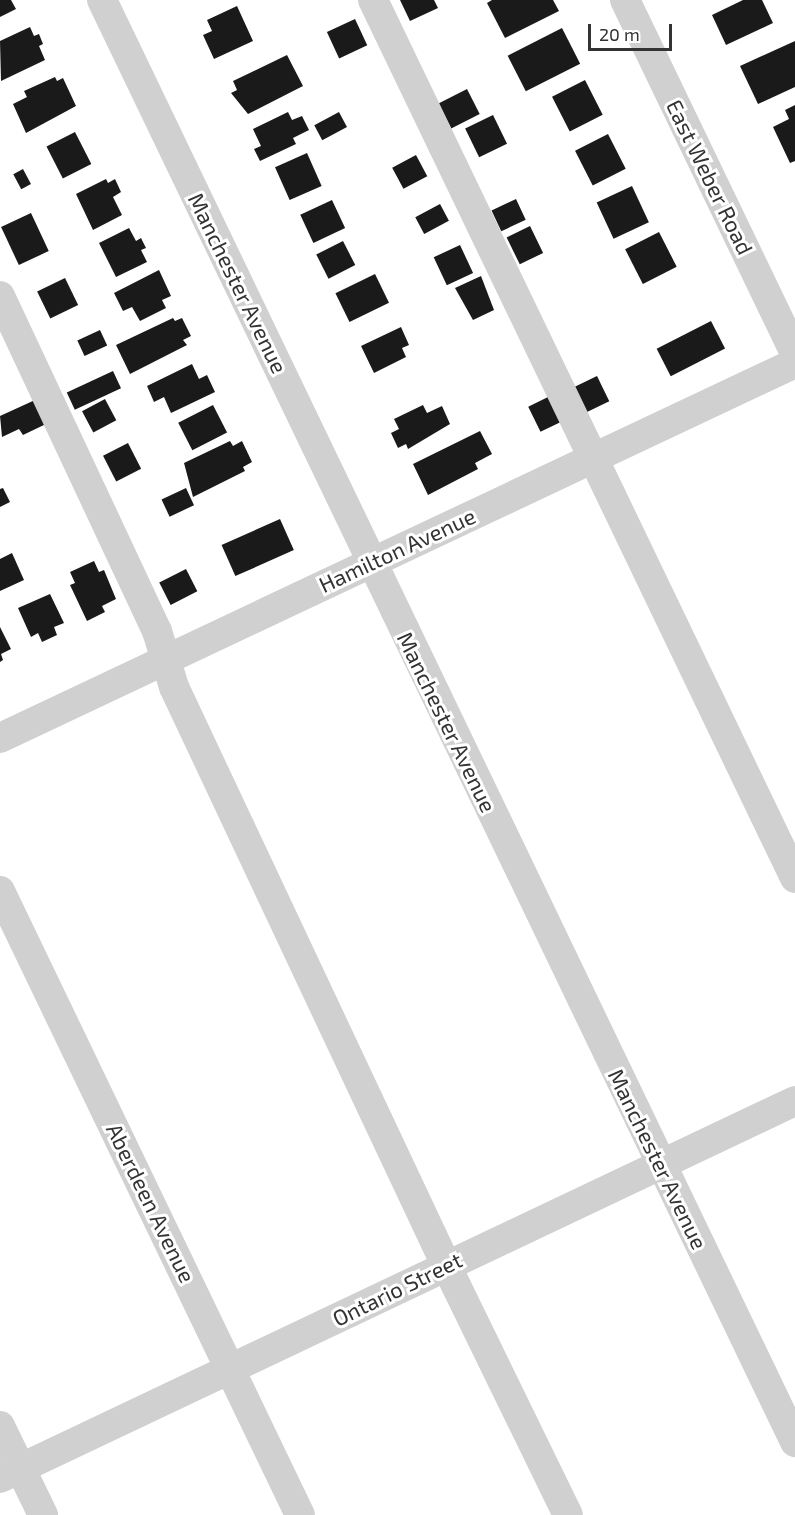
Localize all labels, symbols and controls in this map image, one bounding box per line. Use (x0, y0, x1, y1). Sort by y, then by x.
scale bar (591, 12, 675, 50)
text: 20 m (599, 23, 640, 45)
street label: East Weber Road (661, 95, 759, 259)
street label: Manchester Avenue (183, 188, 293, 378)
street label: Hamilton Avenue (314, 502, 480, 598)
street label: Manchester Avenue (392, 627, 502, 817)
street label: Manchester Avenue (603, 1064, 713, 1254)
street label: Aberdeen Avenue (101, 1119, 201, 1287)
street label: Ontario Street (328, 1246, 466, 1332)

